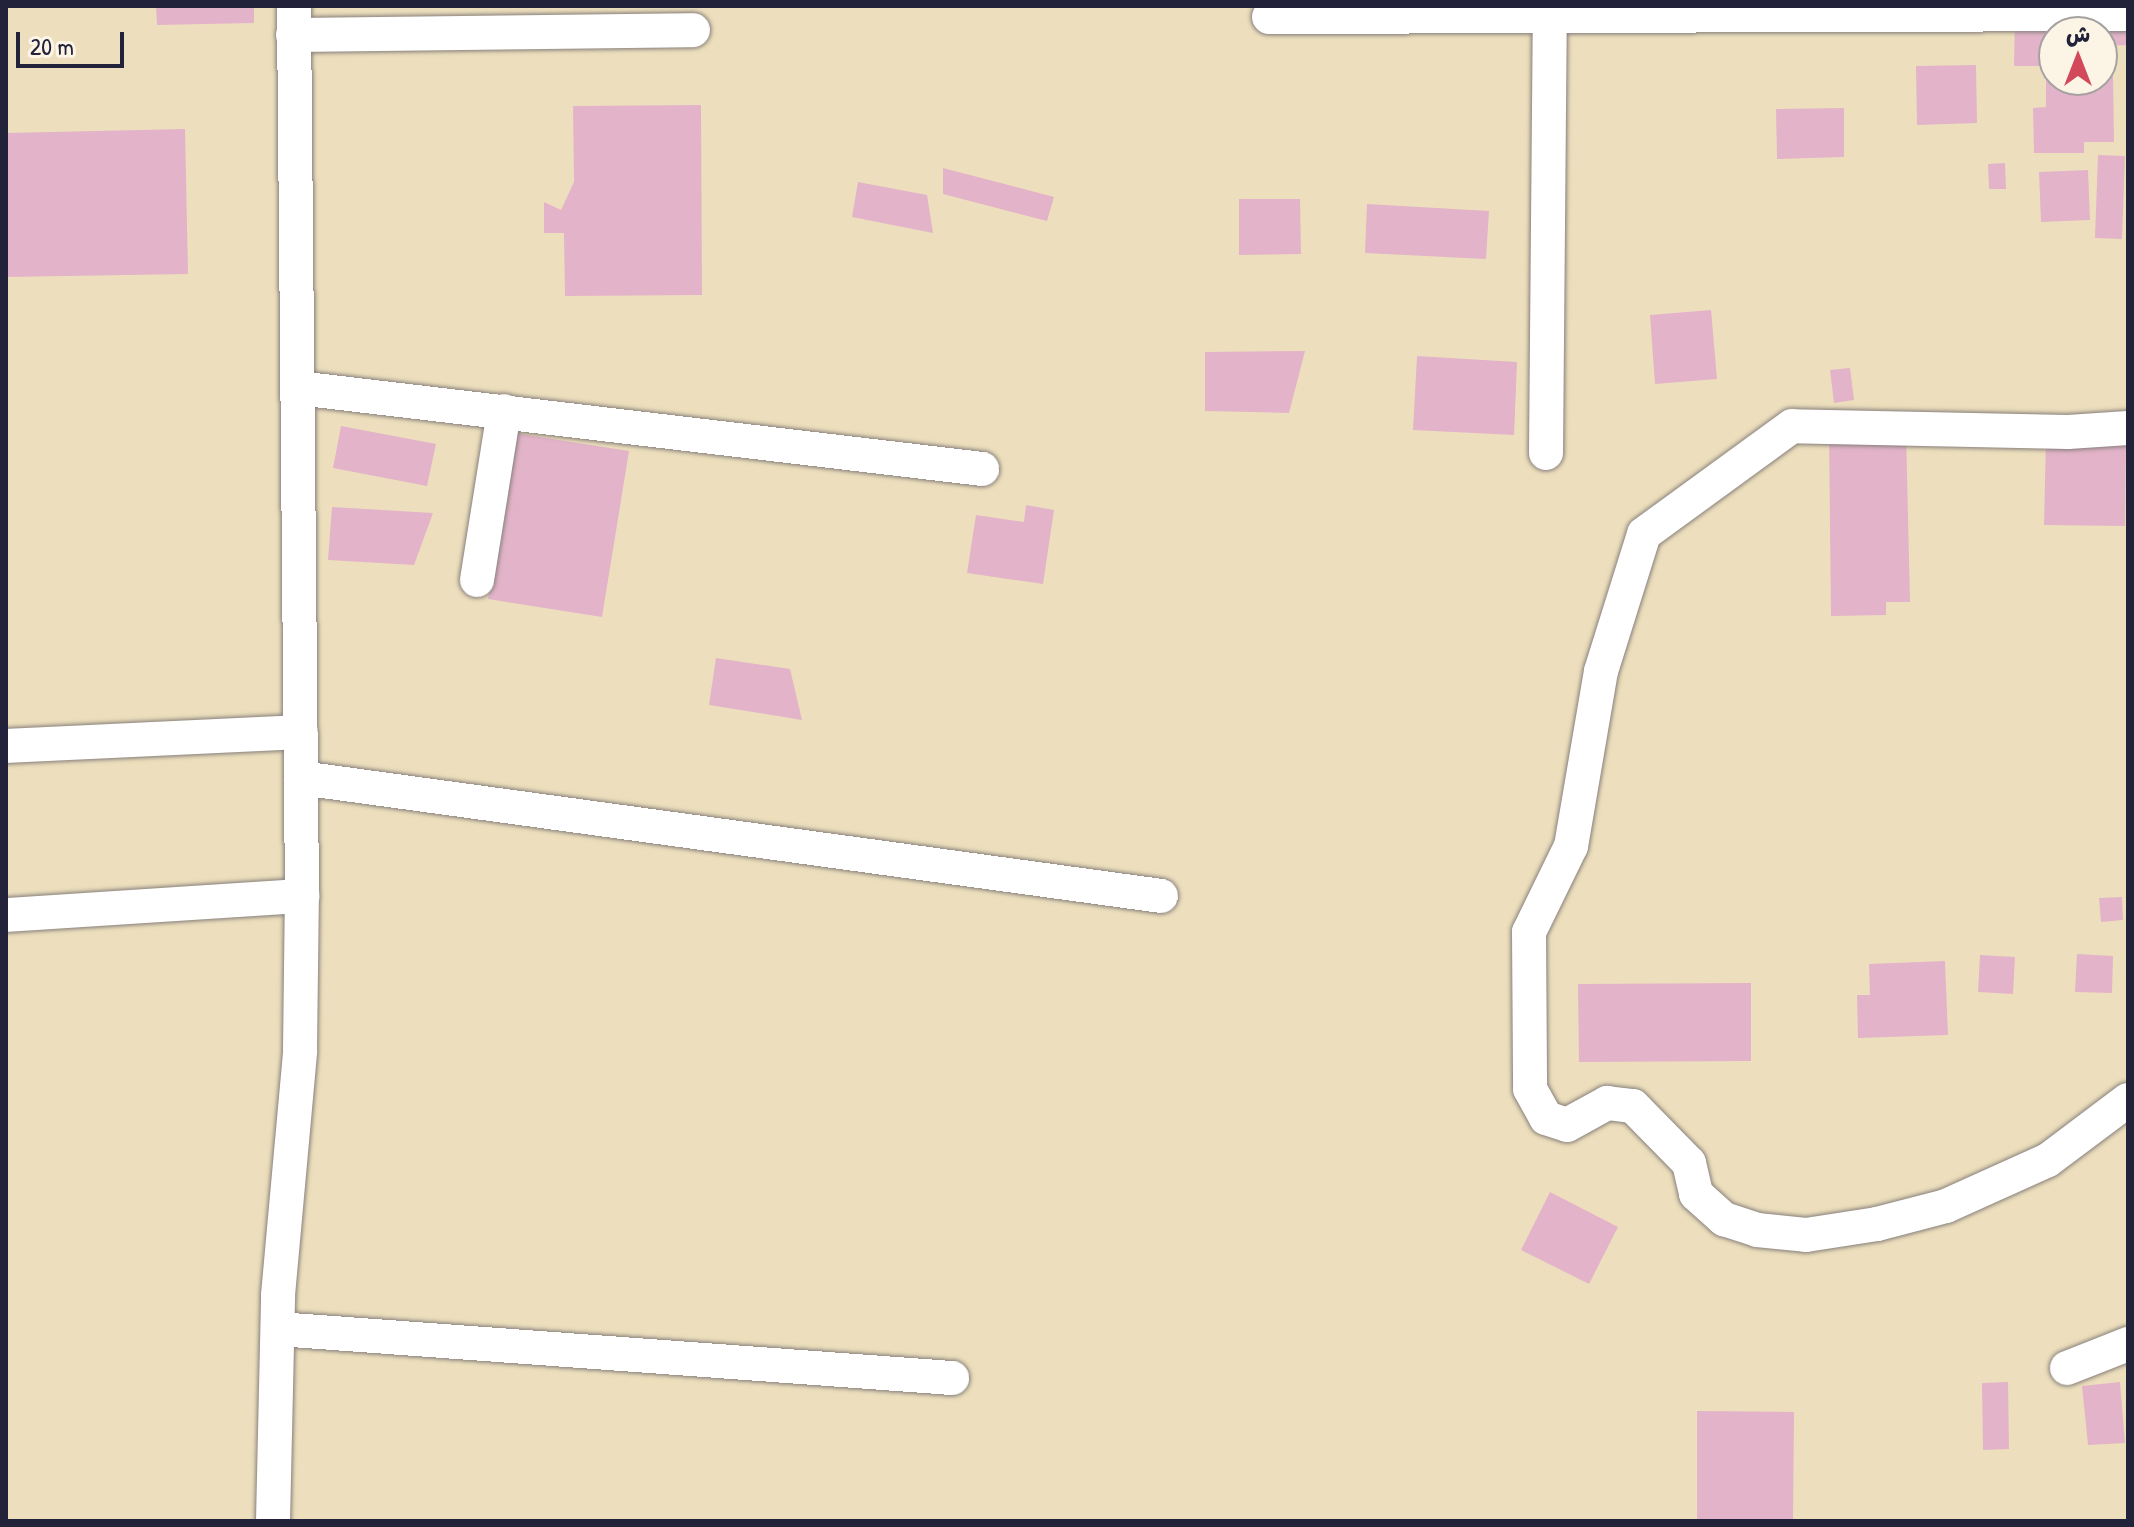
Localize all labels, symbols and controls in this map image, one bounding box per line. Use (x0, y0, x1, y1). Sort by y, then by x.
scale bar (20, 16, 128, 66)
north arrow (2038, 16, 2118, 96)
text: ش (2066, 19, 2090, 49)
text: 20 m (30, 30, 74, 62)

